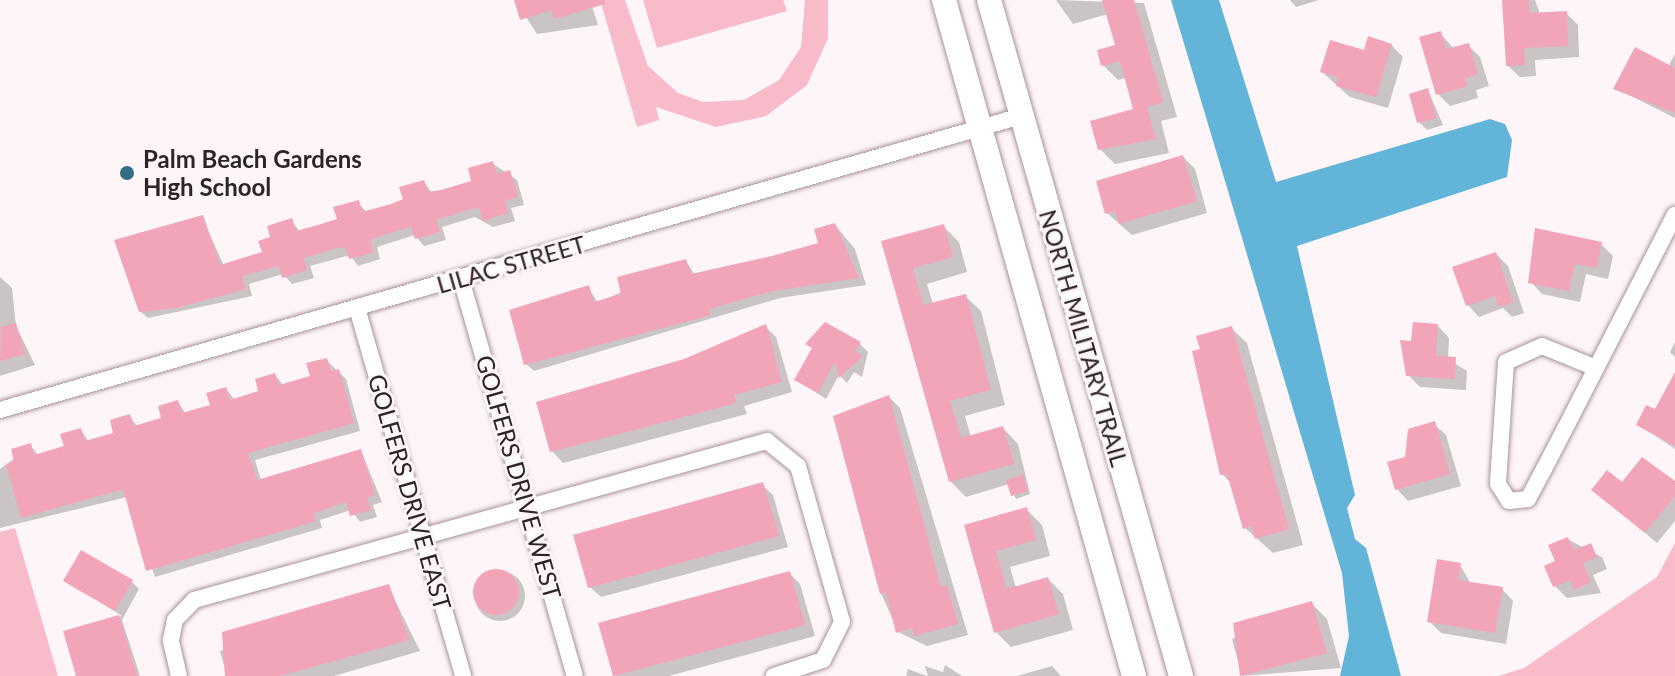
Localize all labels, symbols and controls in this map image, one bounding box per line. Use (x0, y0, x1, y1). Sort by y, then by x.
place label: Palm Beach Gardens High School (143, 145, 362, 201)
marker: Palm Beach Gardens High School (118, 164, 136, 182)
street label: NORTH MILITARY TRAIL (1033, 205, 1135, 471)
street label: LILAC STREET (433, 229, 589, 299)
street label: GOLFERS DRIVE WEST (470, 351, 568, 603)
street label: GOLFERS DRIVE EAST (362, 371, 458, 613)

